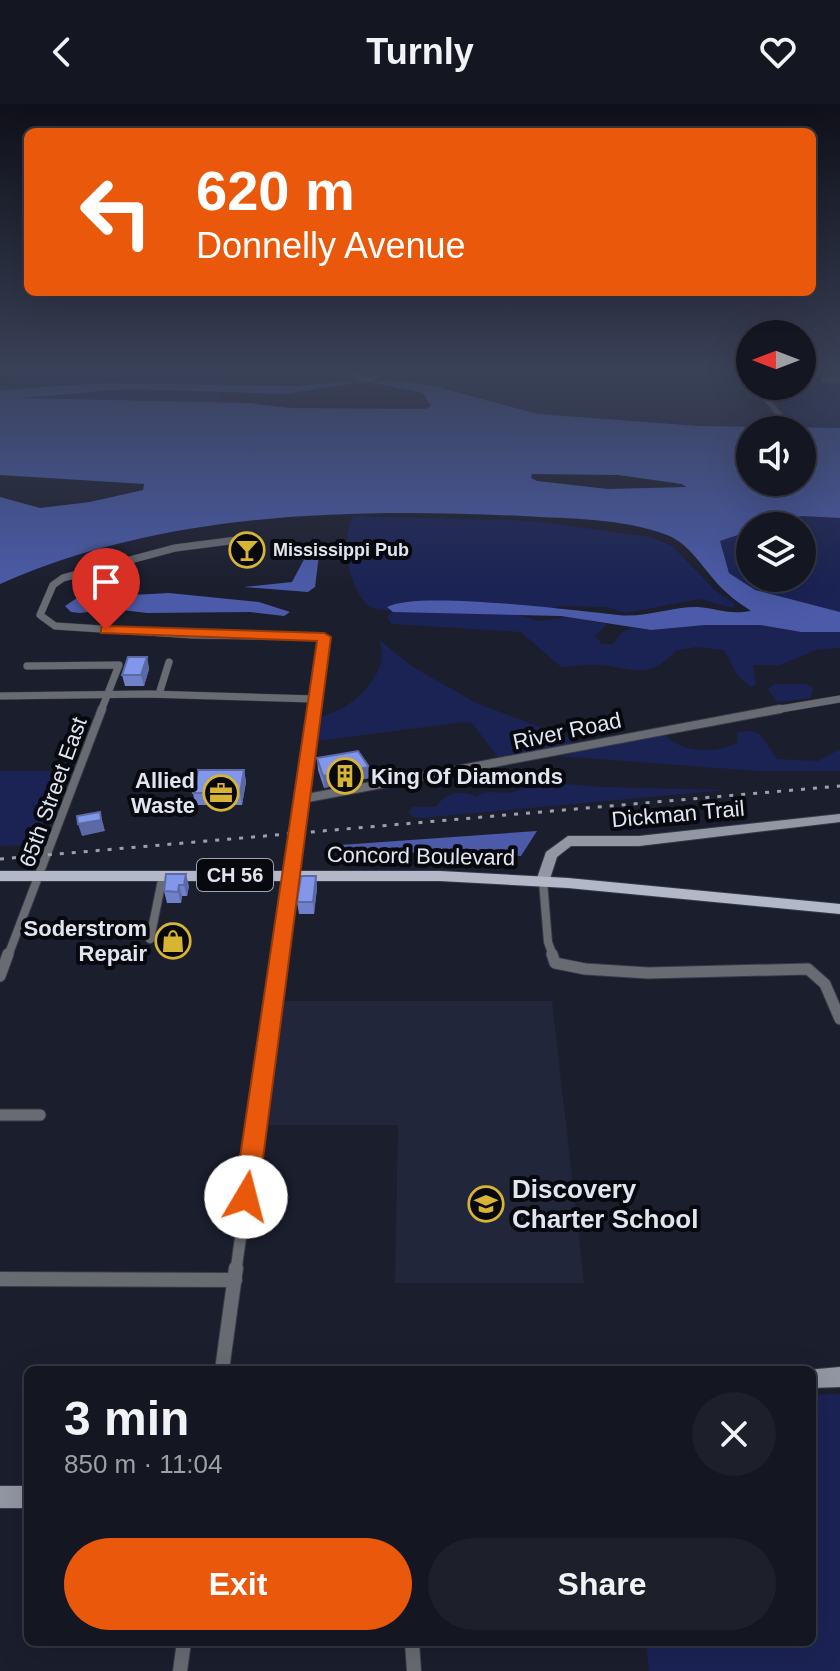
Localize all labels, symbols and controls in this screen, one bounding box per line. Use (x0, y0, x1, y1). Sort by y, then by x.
icon: back (40, 30, 84, 74)
icon: heart (756, 30, 800, 74)
text: Turnly (366, 31, 474, 72)
text: 620 m (196, 159, 355, 222)
icon: left (64, 160, 168, 264)
text: Donnelly Avenue (196, 225, 466, 266)
north arrow (736, 320, 816, 400)
map controls (736, 320, 816, 592)
button: sound (736, 416, 816, 496)
button: layers (736, 512, 816, 592)
bar icon: Mississippi Pub (228, 531, 266, 569)
place label: Mississippi Pub (273, 540, 409, 560)
pin (72, 548, 140, 630)
icon: arrive (84, 560, 128, 604)
street label: River Road (511, 707, 623, 755)
street label: 65th Street East (14, 714, 92, 870)
building icon: King Of Diamonds (326, 757, 364, 795)
place label: King Of Diamonds (371, 764, 563, 789)
place label: Allied Waste (131, 768, 195, 818)
office icon: Allied Waste (202, 774, 240, 812)
street label: Dickman Trail (611, 796, 745, 832)
street label: Concord Boulevard (327, 842, 515, 870)
road number: CH 56 (197, 859, 273, 891)
place label: Soderstrom Repair (24, 916, 147, 966)
shop icon: Soderstrom Repair (154, 922, 192, 960)
position arrow (204, 1155, 288, 1239)
place label: Discovery Charter School (512, 1174, 698, 1234)
school or university icon: Discovery Charter School (467, 1185, 505, 1223)
text: 3 min (64, 1392, 189, 1445)
button: close (692, 1392, 776, 1476)
text: 850 m · 11:04 (64, 1449, 223, 1479)
button: Exit (64, 1538, 412, 1630)
button: Share (428, 1538, 776, 1630)

